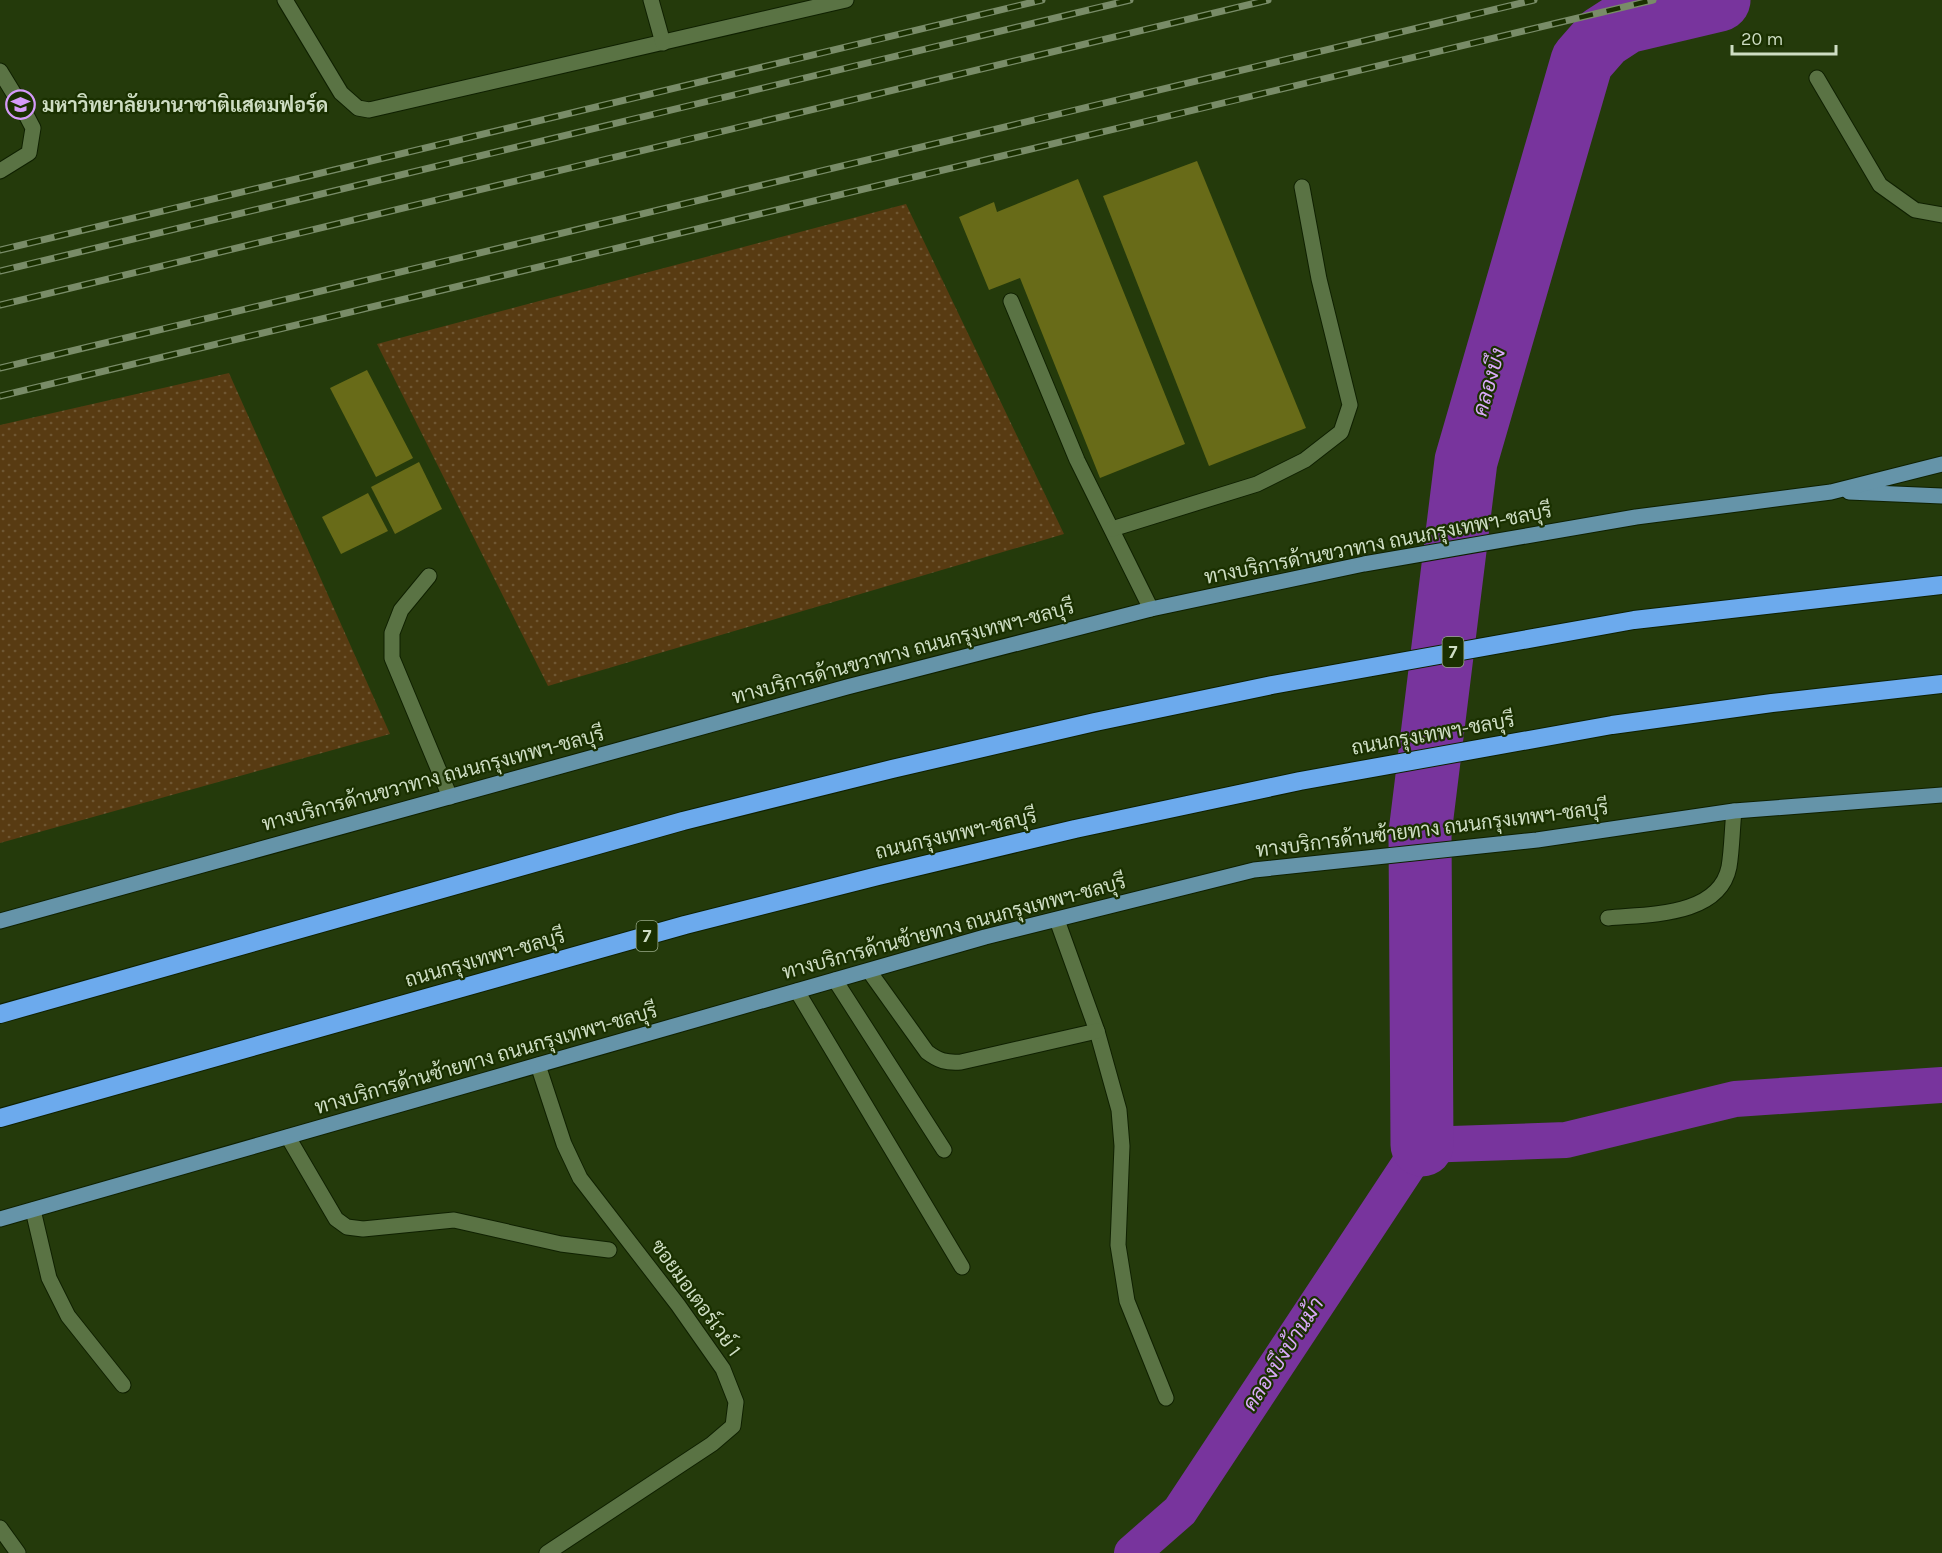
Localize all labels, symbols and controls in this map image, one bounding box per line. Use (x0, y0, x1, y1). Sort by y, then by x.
scale bar (1732, 18, 1836, 56)
text: 20 m (1741, 28, 1783, 50)
school or university icon: มหาวิทยาลัยนานาชาติแสตมฟอร์ด (5, 89, 37, 121)
place label: มหาวิทยาลัยนานาชาติแสตมฟอร์ด (42, 92, 328, 117)
water label: คลองบึง (1467, 345, 1510, 419)
street label: ทางบริการด้านขวาทาง ถนนกรุงเทพฯ-ชลบุรี (1202, 497, 1554, 591)
street label: ทางบริการด้านขวาทาง ถนนกรุงเทพฯ-ชลบุรี (729, 593, 1077, 711)
road number: 7 (1442, 637, 1464, 667)
street label: ถนนกรุงเทพฯ-ชลบุรี (1349, 706, 1517, 762)
street label: ทางบริการด้านขวาทาง ถนนกรุงเทพฯ-ชลบุรี (259, 720, 607, 838)
street label: ทางบริการด้านซ้ายทาง ถนนกรุงเทพฯ-ชลบุรี (1254, 794, 1610, 864)
street label: ถนนกรุงเทพฯ-ชลบุรี (872, 802, 1040, 866)
street label: ทางบริการด้านซ้ายทาง ถนนกรุงเทพฯ-ชลบุรี (779, 868, 1129, 986)
road number: 7 (636, 921, 658, 951)
street label: ถนนกรุงเทพฯ-ชลบุรี (402, 922, 568, 994)
street label: ทางบริการด้านซ้ายทาง ถนนกรุงเทพฯ-ชลบุรี (312, 997, 660, 1121)
street label: ซอยมอเตอร์เวย์ 1 (646, 1233, 748, 1361)
water label: คลองบึงบ้านม้า (1237, 1292, 1328, 1415)

